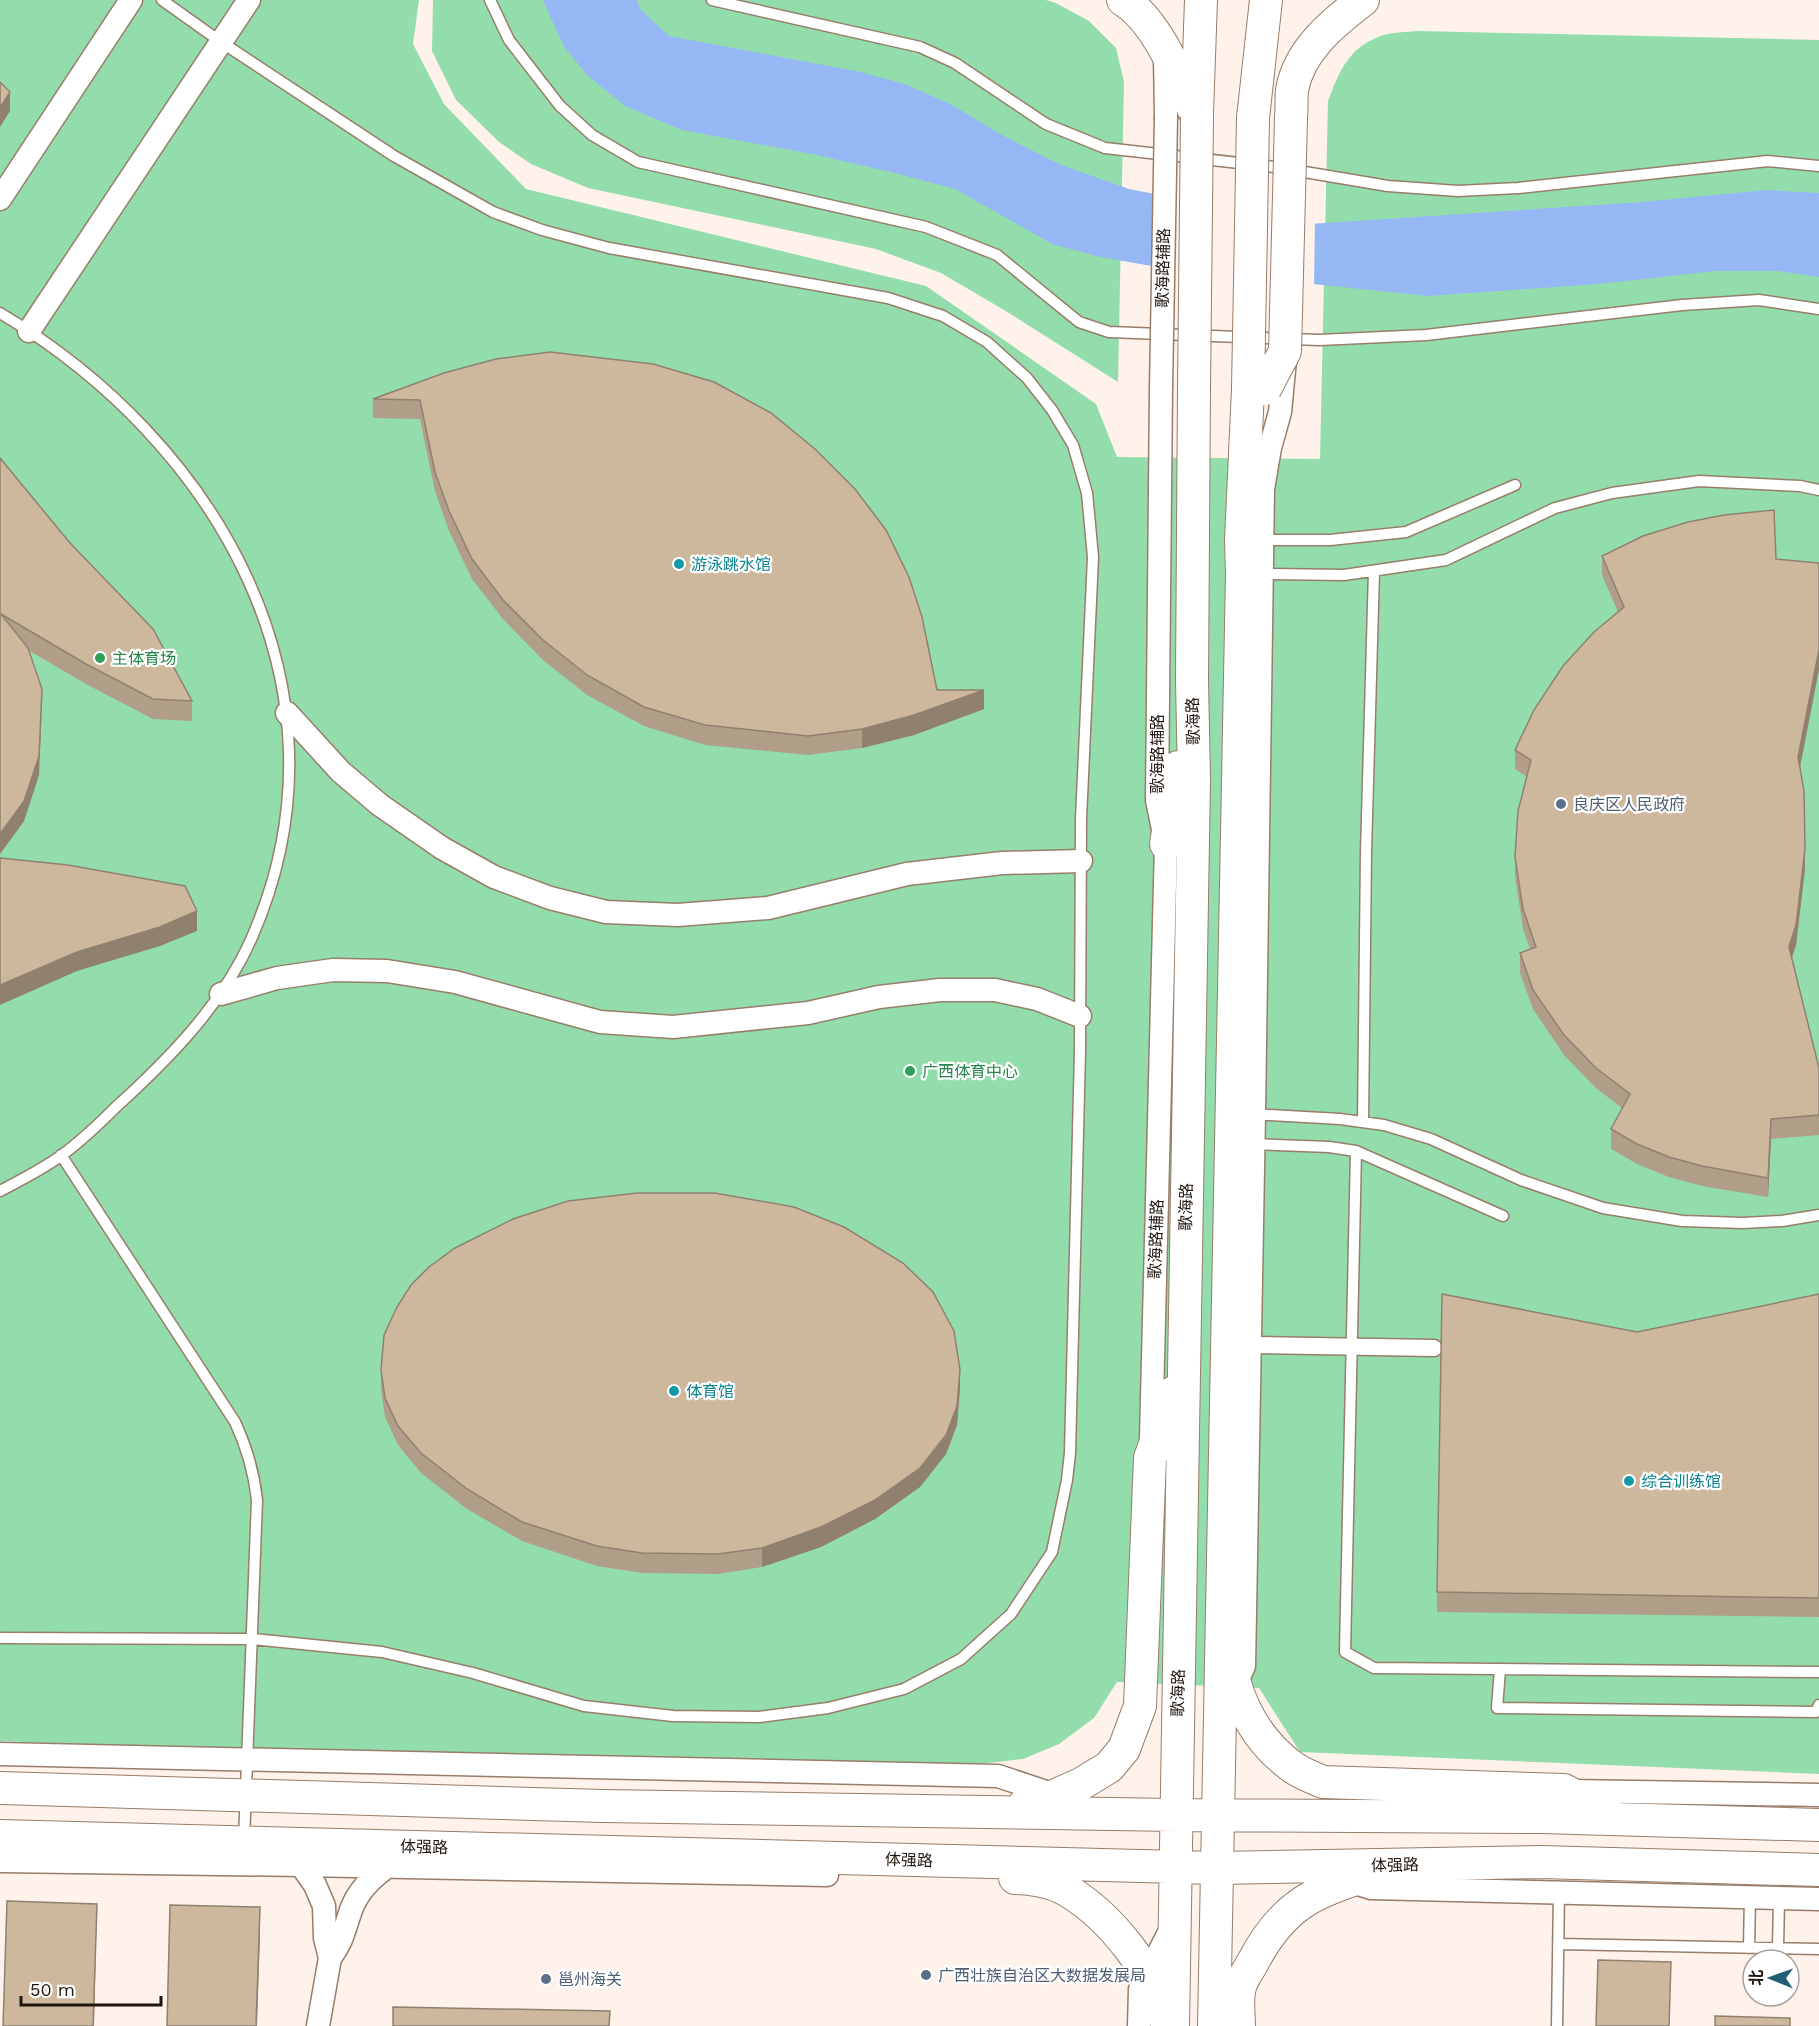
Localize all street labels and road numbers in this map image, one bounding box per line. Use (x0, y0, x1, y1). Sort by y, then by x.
street label: 歌海路辅路 (1153, 228, 1173, 308)
street label: 歌海路 (1183, 697, 1203, 745)
street label: 歌海路辅路 (1148, 714, 1167, 794)
street label: 歌海路 (1176, 1183, 1196, 1231)
street label: 歌海路辅路 (1145, 1199, 1167, 1279)
street label: 歌海路 (1168, 1669, 1188, 1717)
street label: 体强路 (400, 1837, 448, 1857)
street label: 体强路 (885, 1850, 933, 1870)
street label: 体强路 (1371, 1855, 1419, 1875)

